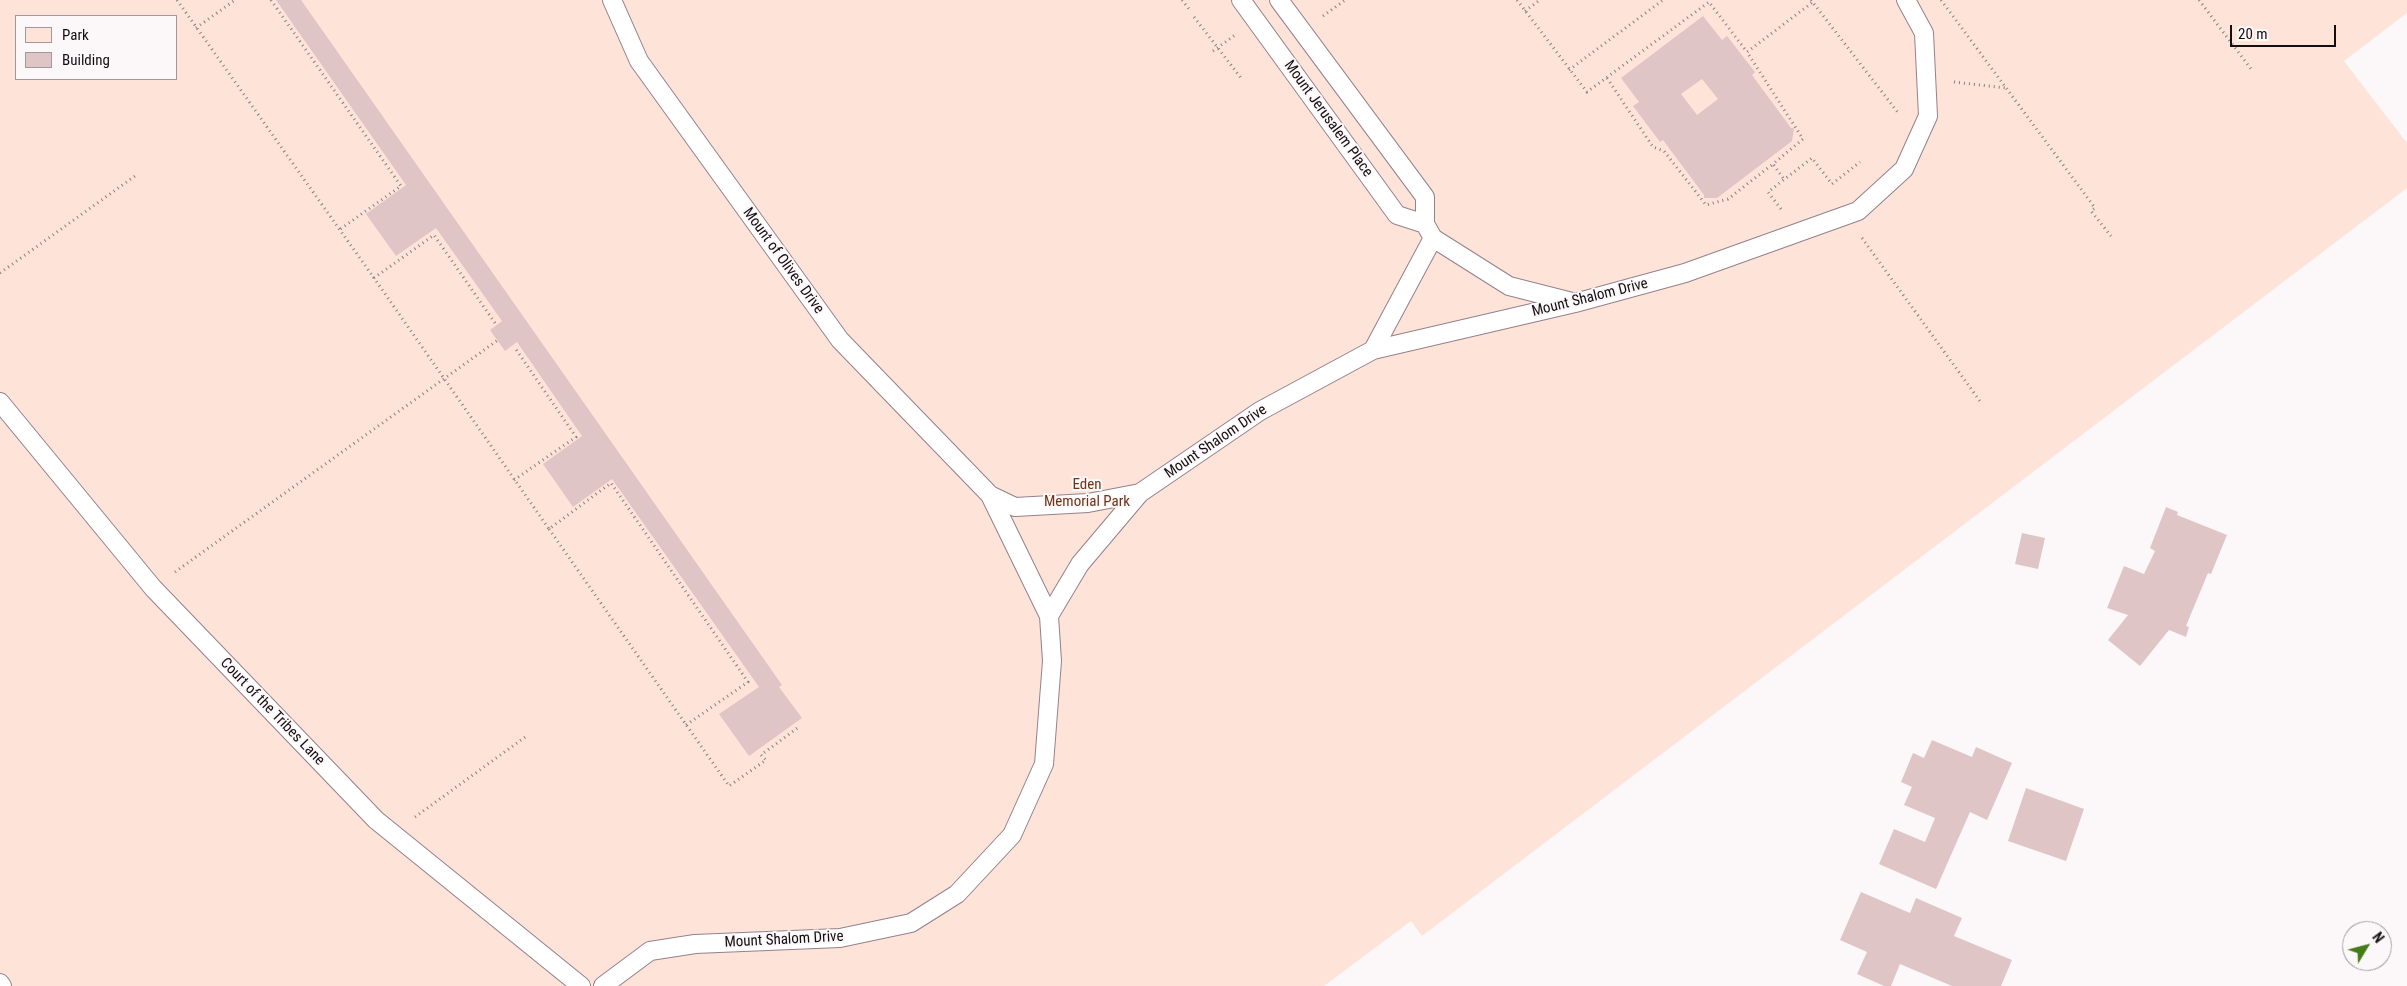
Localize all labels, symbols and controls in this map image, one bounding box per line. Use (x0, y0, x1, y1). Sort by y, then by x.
legend (15, 15, 178, 80)
scale bar (2232, 15, 2338, 47)
text: 20 m (2238, 25, 2268, 43)
text: Park (62, 26, 89, 44)
text: Building (62, 51, 110, 69)
street label: Mount Jerusalem Place (1280, 57, 1376, 181)
street label: Mount of Olives Drive (739, 205, 827, 317)
street label: Mount Shalom Drive (1530, 275, 1650, 321)
street label: Mount Shalom Drive (1162, 401, 1270, 483)
park label: Eden Memorial Park (1044, 476, 1130, 511)
street label: Court of the Tribes Lane (216, 654, 328, 770)
north arrow (2342, 921, 2392, 971)
street label: Mount Shalom Drive (724, 928, 844, 952)
text: N (2369, 929, 2387, 946)

